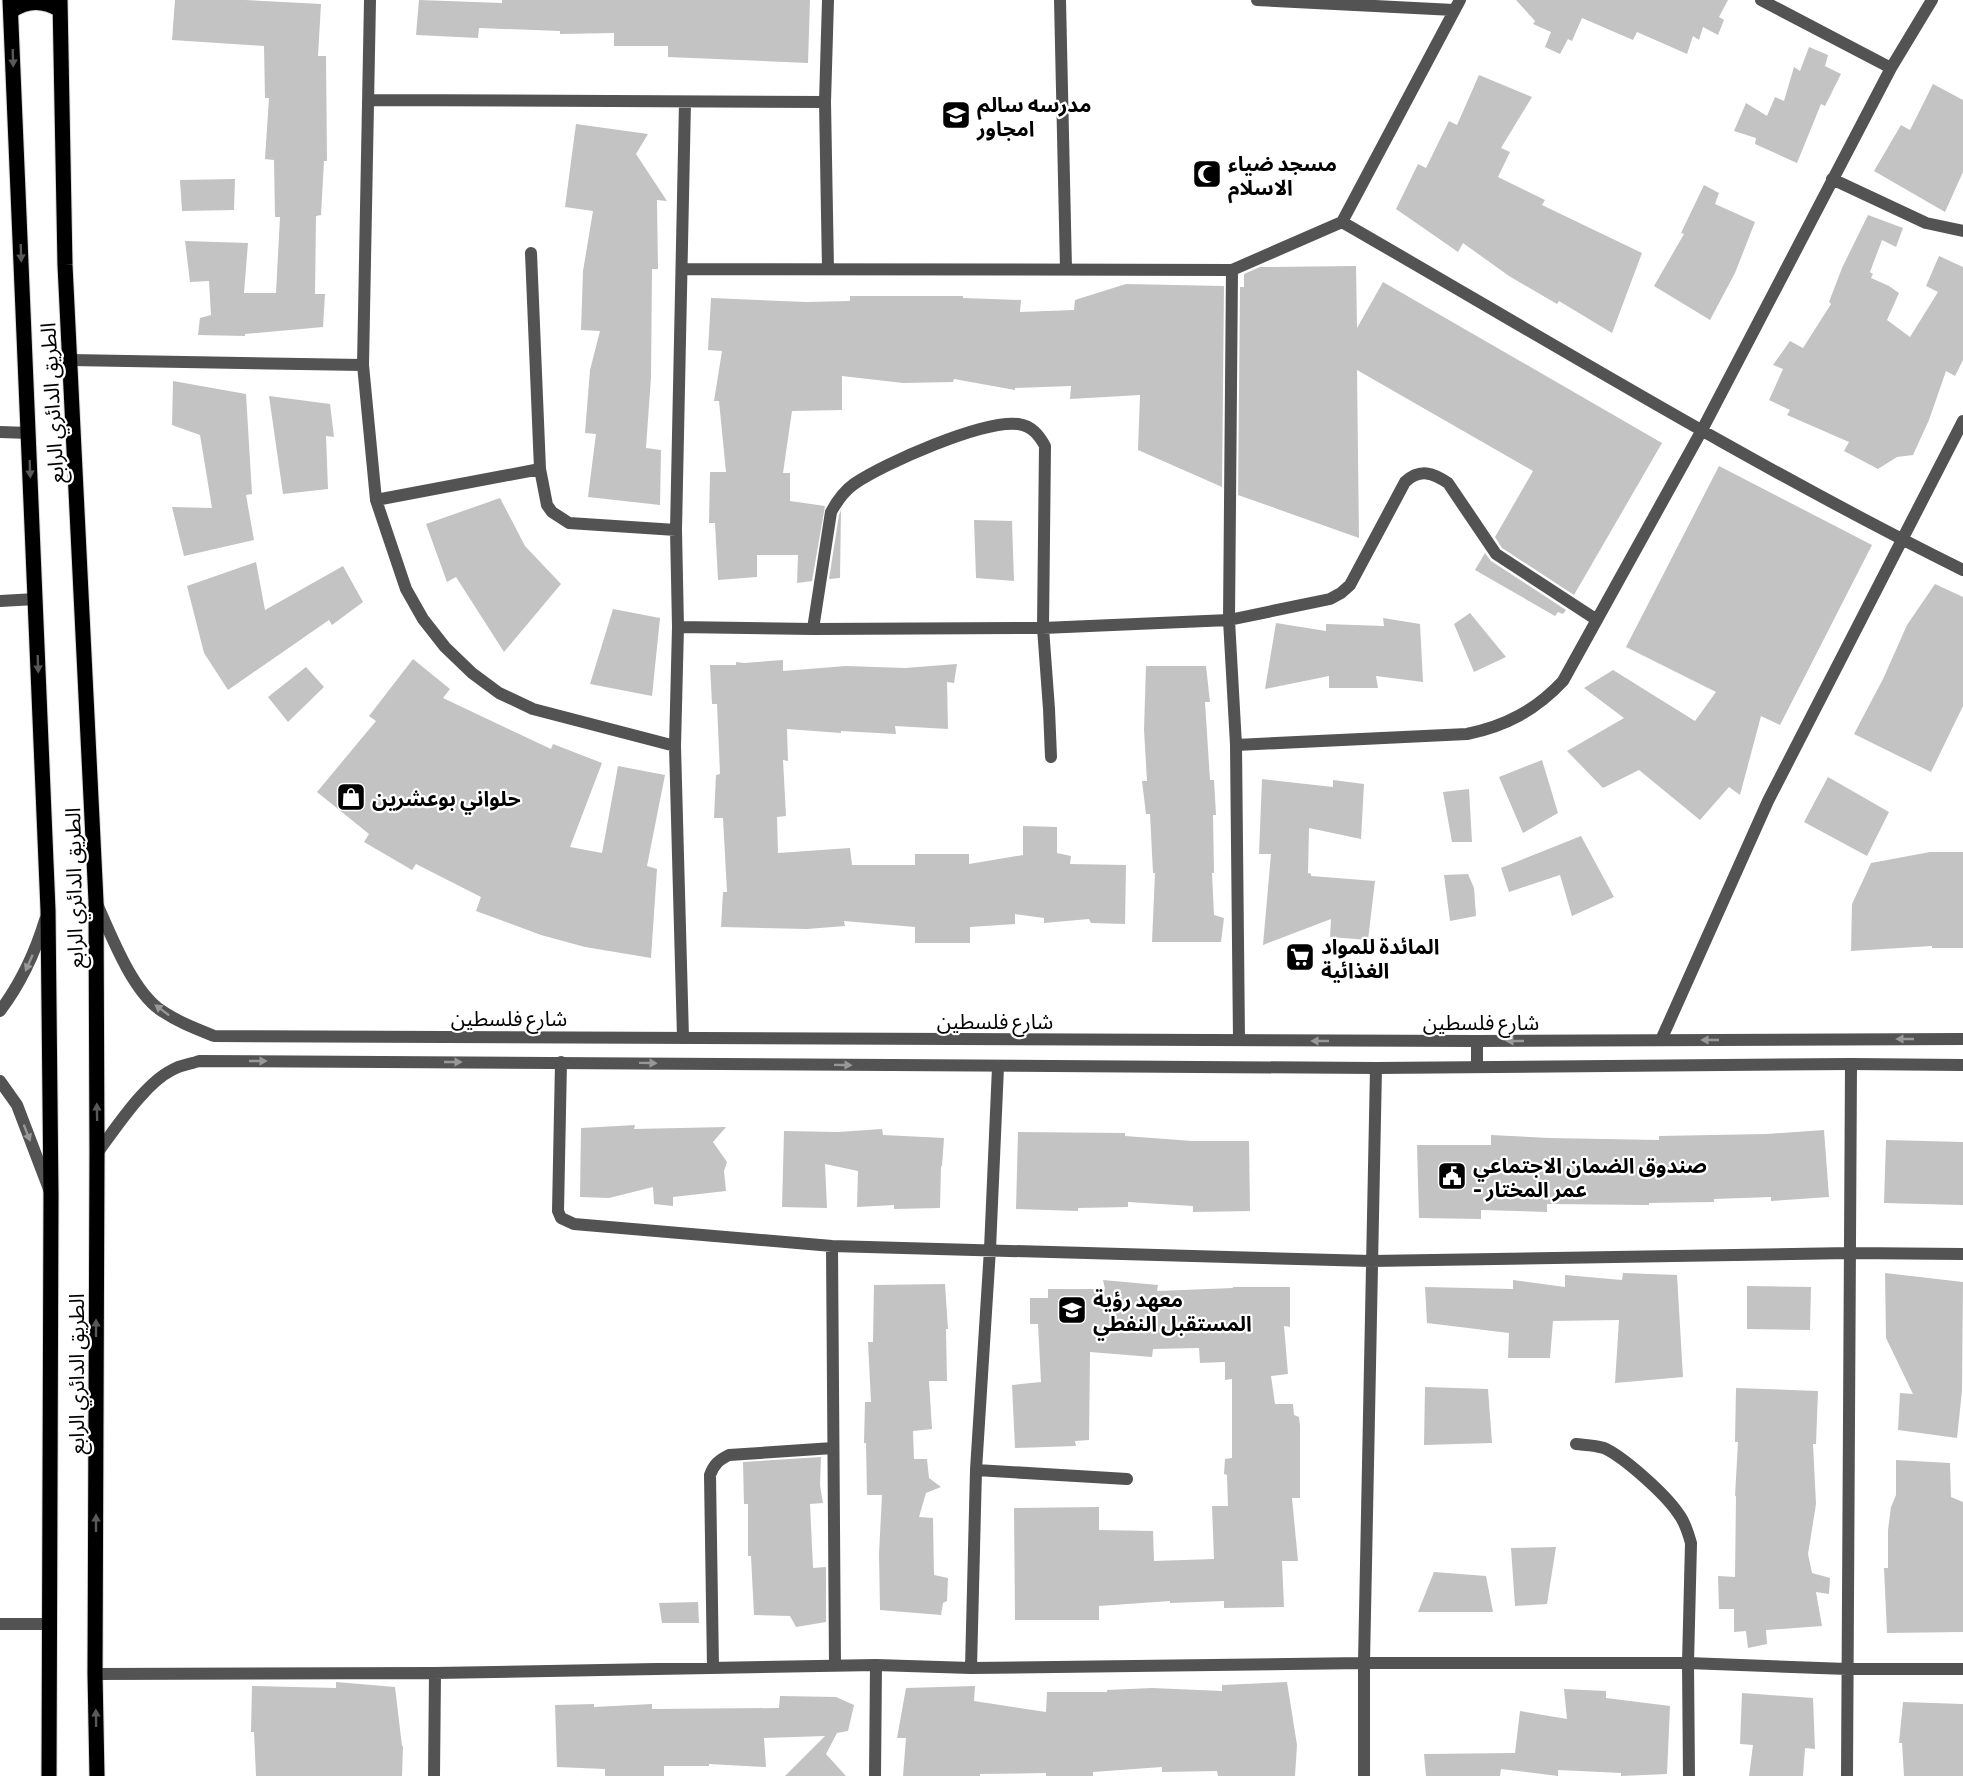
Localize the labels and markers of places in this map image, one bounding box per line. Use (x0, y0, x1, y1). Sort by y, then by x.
place label: مدرسه سالم امجاور (976, 91, 1092, 141)
school or university icon: مدرسه سالم امجاور (940, 99, 972, 131)
place label: مسجد ضياء الاسلام (1228, 150, 1337, 204)
mosque icon: مسجد ضياء الاسلام (1191, 158, 1223, 190)
shop icon: حلواني بوعشرين (335, 781, 367, 813)
place label: حلواني بوعشرين (372, 785, 521, 815)
place label: المائدة للمواد الغذائية (1321, 933, 1439, 983)
supermarket icon: المائدة للمواد الغذائية (1284, 941, 1316, 973)
place label: صندوق الضمان الاجتماعي - عمر المختار (1473, 1152, 1707, 1202)
public building icon: صندوق الضمان الاجتماعي - عمر المختار (1436, 1160, 1468, 1192)
place label: معهد رؤية المستقبل النفطي (1093, 1286, 1252, 1340)
school or university icon: معهد رؤية المستقبل النفطي (1056, 1294, 1088, 1326)

